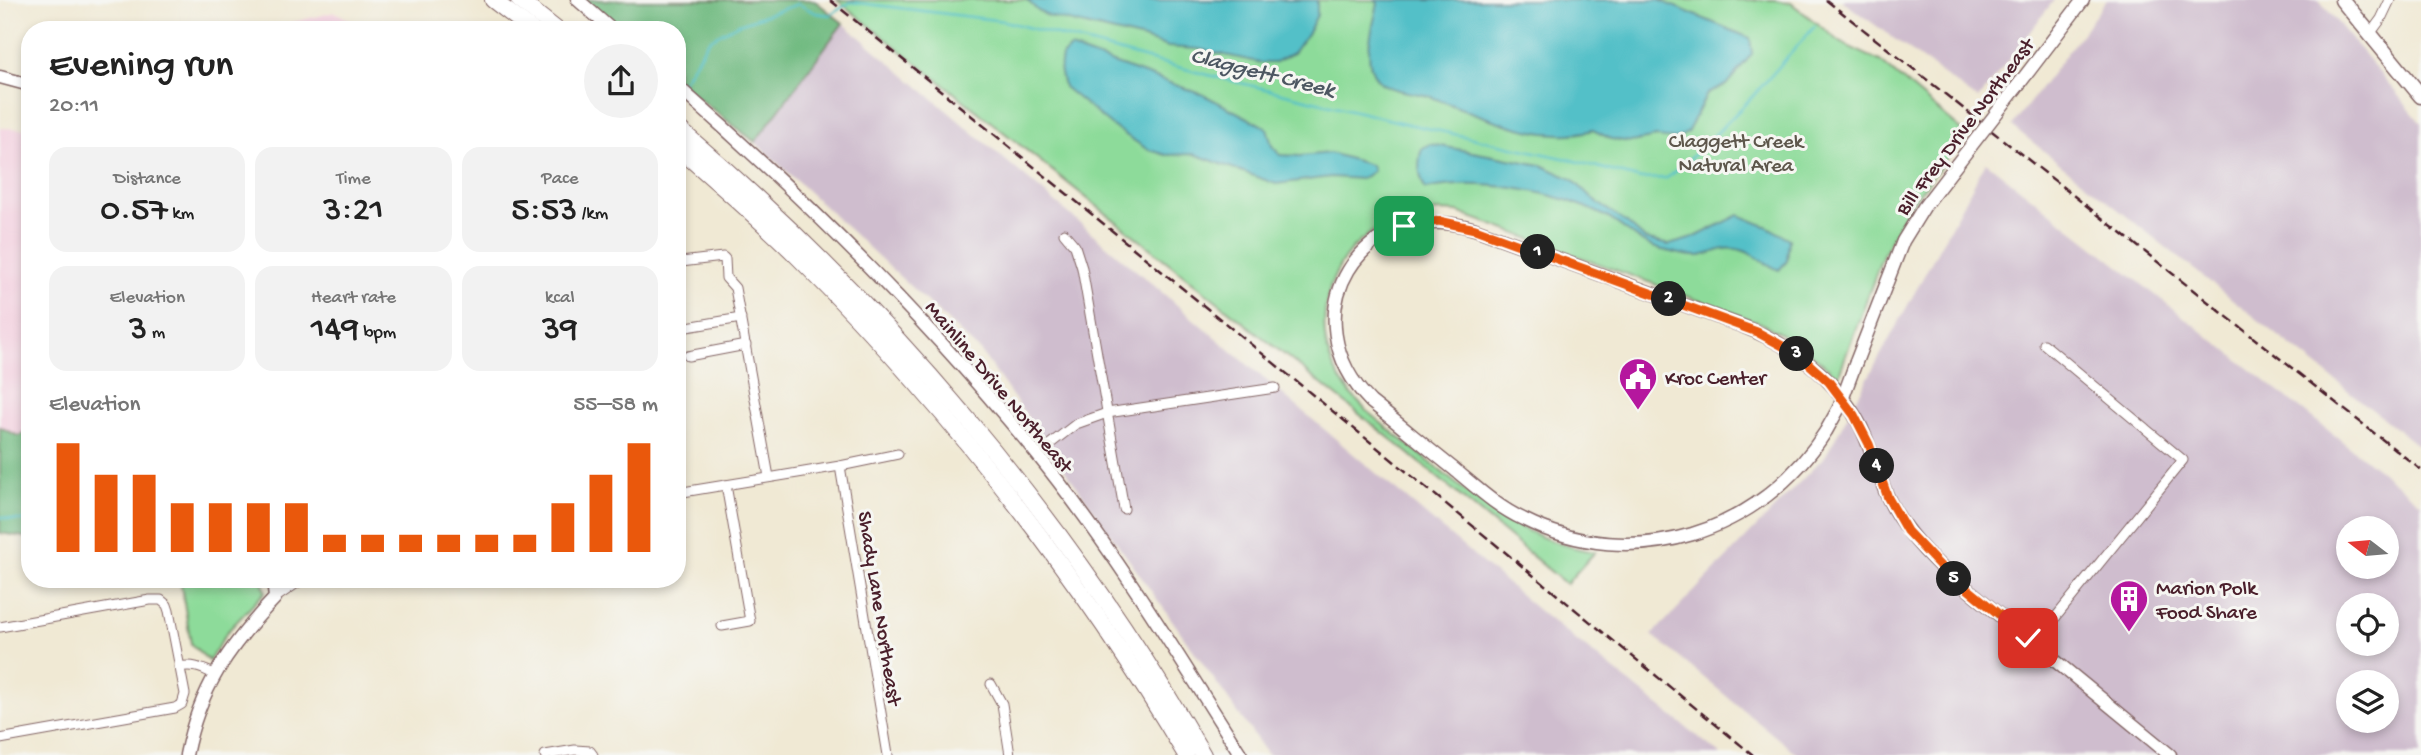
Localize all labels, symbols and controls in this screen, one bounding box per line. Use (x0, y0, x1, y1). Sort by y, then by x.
street label: Bill Frey Drive Northeast (1891, 33, 2043, 222)
water label: Claggett Creek (1187, 43, 1339, 106)
button: share (584, 44, 658, 118)
text: Evening run (49, 45, 233, 89)
text: 20:11 (49, 93, 99, 120)
park label: Claggett Creek Natural Area (1669, 131, 1806, 180)
text: Distance (114, 168, 181, 191)
text: Time (336, 168, 371, 191)
text: Pace (541, 168, 578, 191)
text: 0.57 (100, 191, 168, 232)
text: 3:21 (323, 191, 384, 232)
text: 5:53 (511, 191, 577, 232)
pin (1374, 196, 1434, 256)
text: km (168, 203, 194, 226)
text: /km (577, 203, 608, 226)
icon: arrive (1385, 207, 1423, 245)
pin: 1 (1520, 234, 1556, 270)
text: 1 (1534, 240, 1541, 263)
pin: 2 (1652, 282, 1686, 316)
text: Elevation (109, 287, 185, 310)
text: Heart rate (311, 287, 396, 310)
text: kcal (545, 287, 575, 310)
text: 2 (1664, 287, 1673, 310)
street label: Mainline Drive Northeast (918, 297, 1078, 481)
text: 3 (129, 310, 147, 351)
text: 149 (311, 310, 359, 351)
text: 39 (542, 310, 578, 351)
text: m (147, 322, 165, 345)
text: bpm (359, 322, 396, 345)
pin: 3 (1780, 336, 1814, 372)
text: 3 (1792, 342, 1801, 365)
public building icon: Kroc Center (1617, 356, 1659, 411)
place label: Kroc Center (1665, 368, 1768, 393)
text: Elevation (49, 392, 140, 419)
text: 55–58 m (573, 392, 658, 419)
pin: 4 (1860, 448, 1895, 484)
text: 4 (1872, 454, 1881, 477)
street label: Shady Lane Northeast (850, 510, 906, 710)
north arrow (2336, 516, 2399, 579)
map controls (2336, 516, 2399, 733)
pin: 5 (1937, 562, 1972, 596)
text: 5 (1949, 567, 1959, 590)
building icon: Marion Polk Food Share (2108, 578, 2150, 633)
place label: Marion Polk Food Share (2155, 578, 2259, 627)
button: locate (2336, 593, 2399, 656)
pin (1998, 608, 2058, 668)
icon: check (2009, 619, 2047, 657)
button: layers (2336, 670, 2399, 733)

